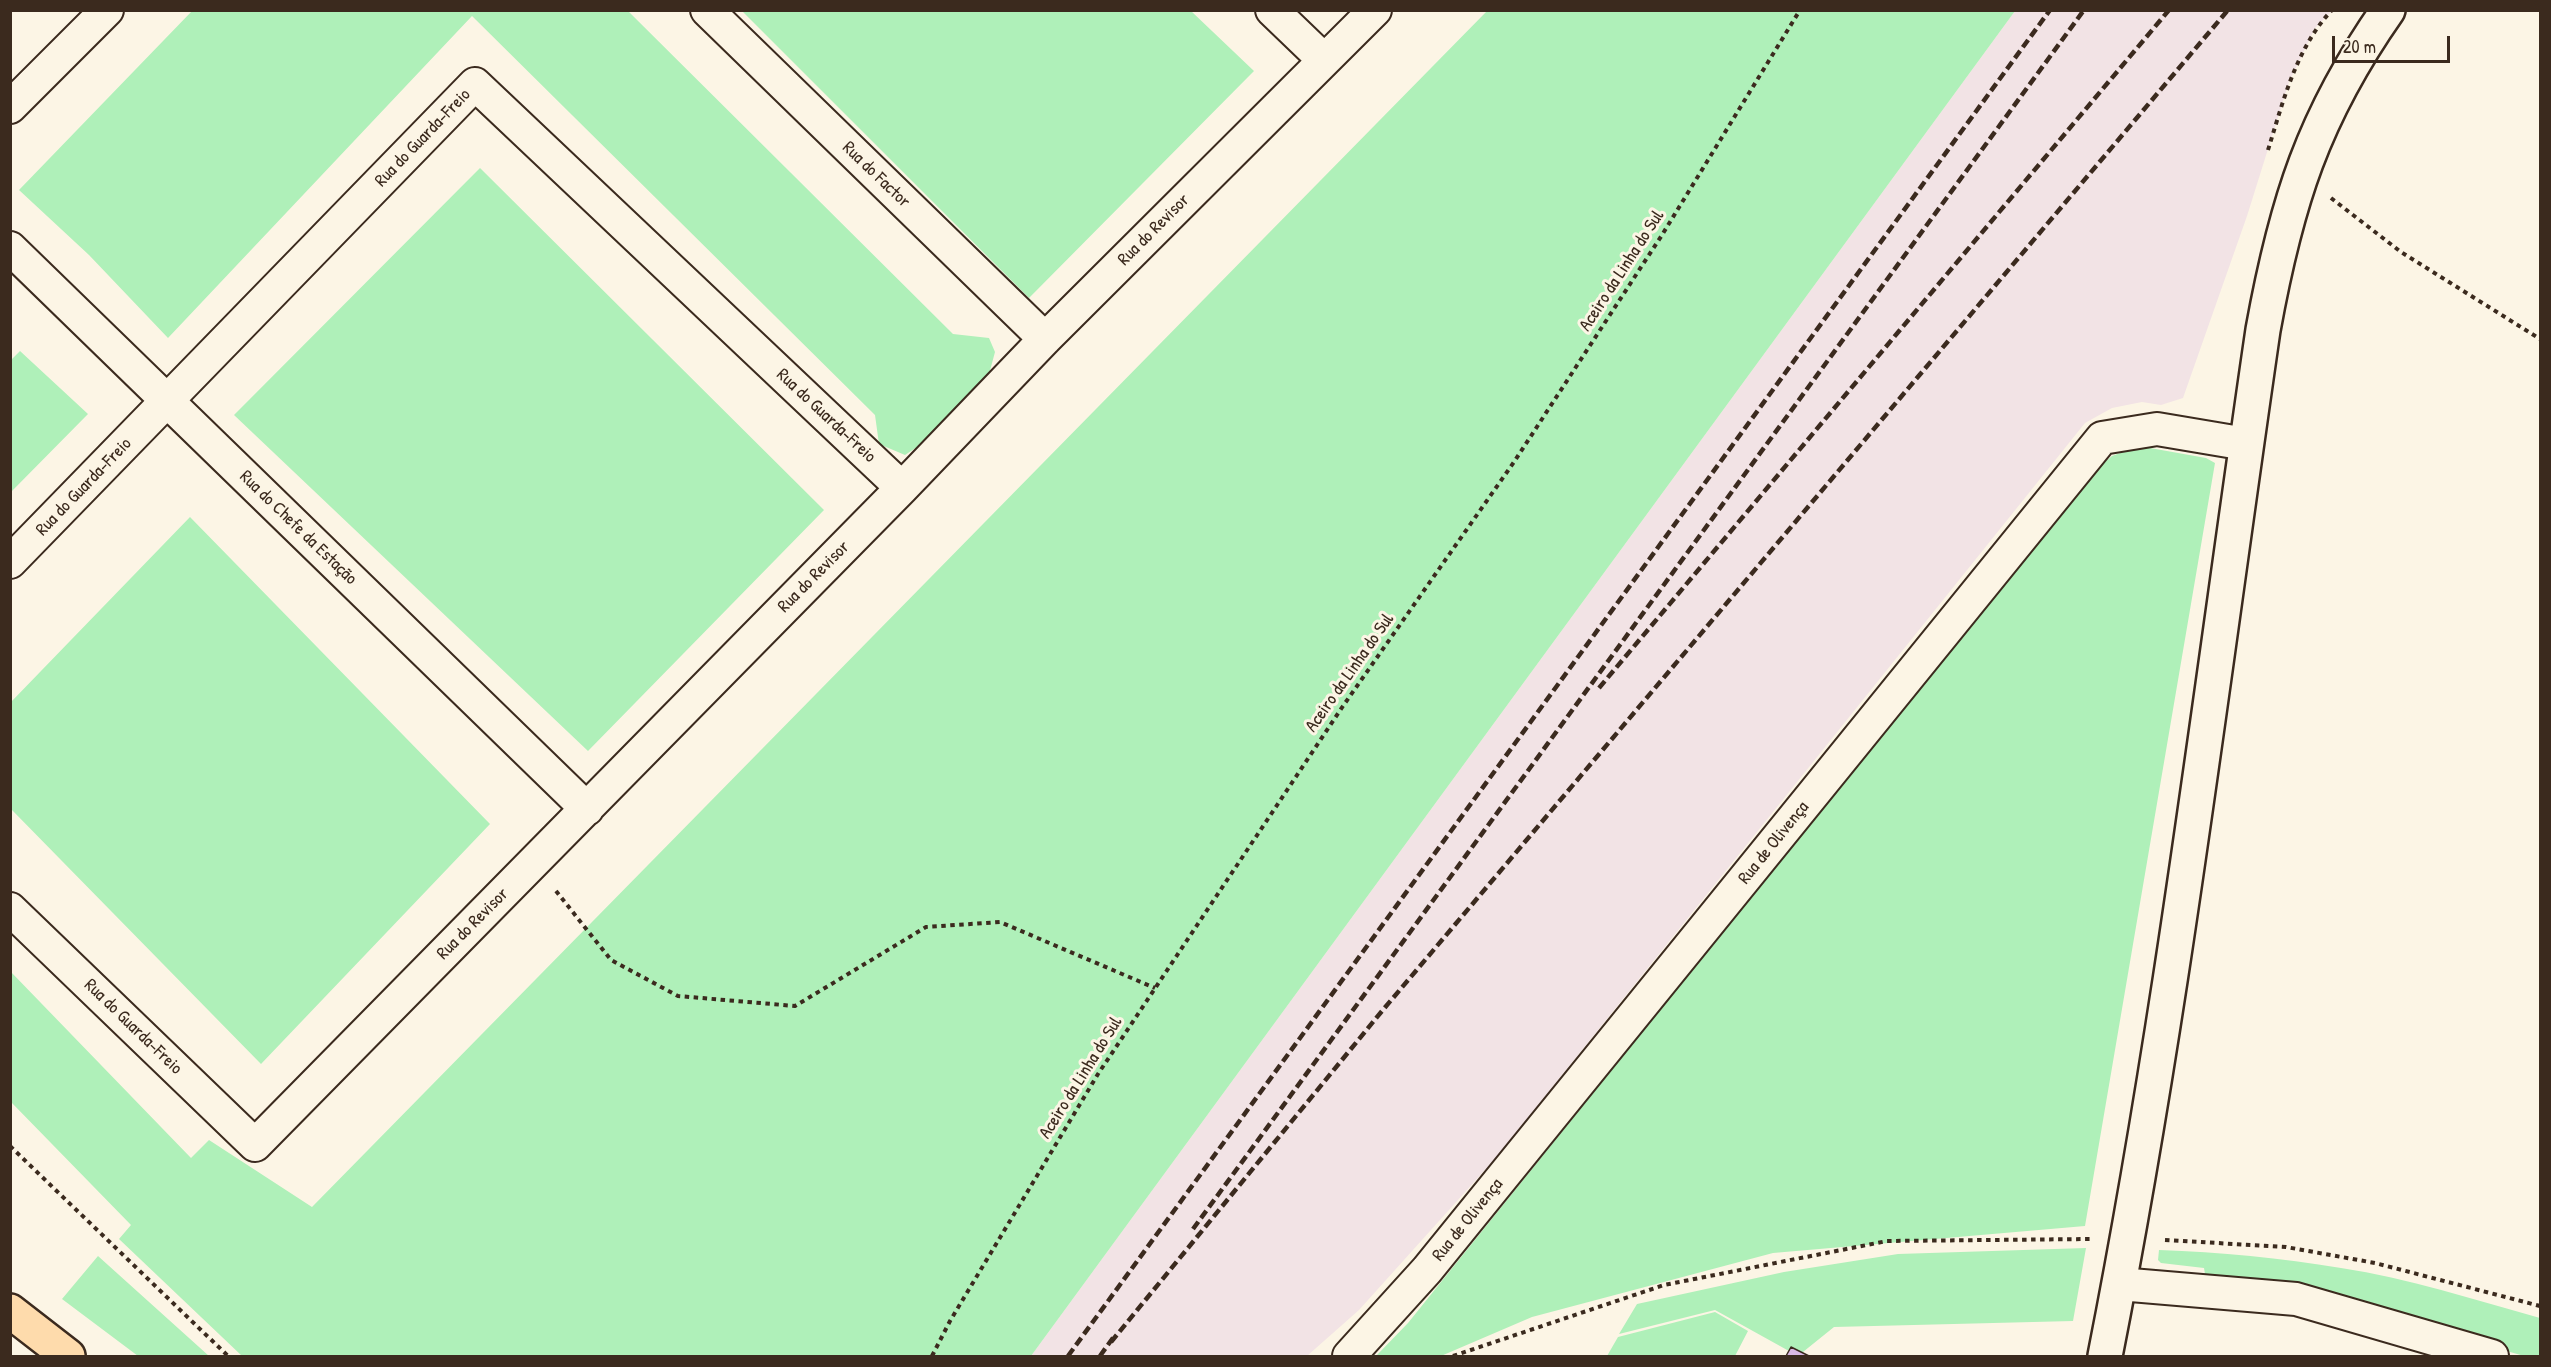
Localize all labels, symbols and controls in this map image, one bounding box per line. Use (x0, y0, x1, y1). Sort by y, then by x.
scale bar (2335, 24, 2454, 62)
text: 20 m (2343, 34, 2376, 59)
street label: Rua do Guarda-Freio (371, 84, 475, 192)
street label: Rua do Factor (838, 137, 914, 213)
street label: Rua do Revisor (1114, 190, 1194, 270)
street label: Aceiro da Linha do Sul (1575, 206, 1669, 336)
street label: Rua do Guarda-Freio (772, 364, 880, 468)
street label: Rua do Guarda-Freio (32, 433, 136, 541)
street label: Rua do Chefe da Estação (235, 466, 361, 590)
street label: Rua do Revisor (774, 537, 854, 617)
street label: Aceiro da Linha do Sul (1301, 610, 1399, 736)
street label: Rua de Olivença (1734, 797, 1814, 889)
street label: Rua do Revisor (433, 884, 513, 964)
street label: Rua do Guarda-Freio (79, 975, 187, 1079)
street label: Aceiro da Linha do Sul (1035, 1013, 1127, 1143)
street label: Rua de Olivença (1428, 1174, 1508, 1266)

